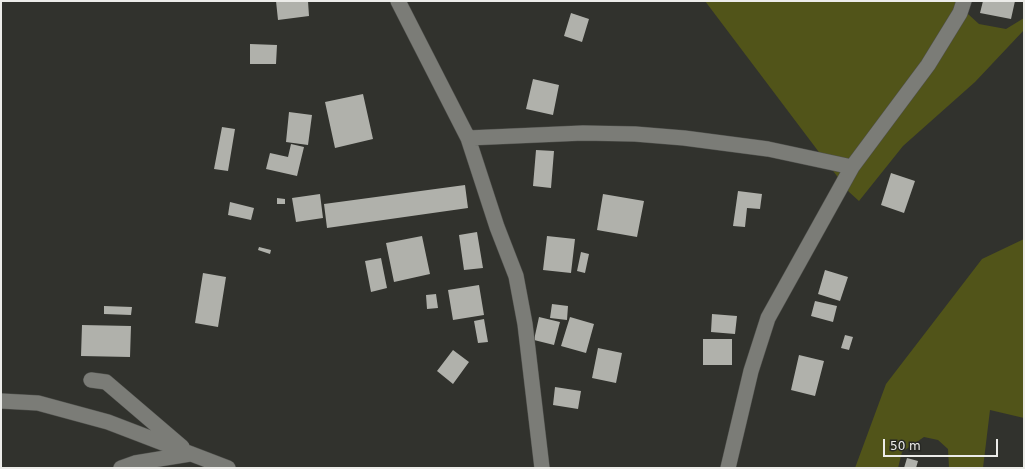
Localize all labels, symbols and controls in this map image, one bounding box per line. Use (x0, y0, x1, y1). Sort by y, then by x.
scale bar (885, 431, 1000, 457)
text: 50 m (890, 439, 921, 453)

